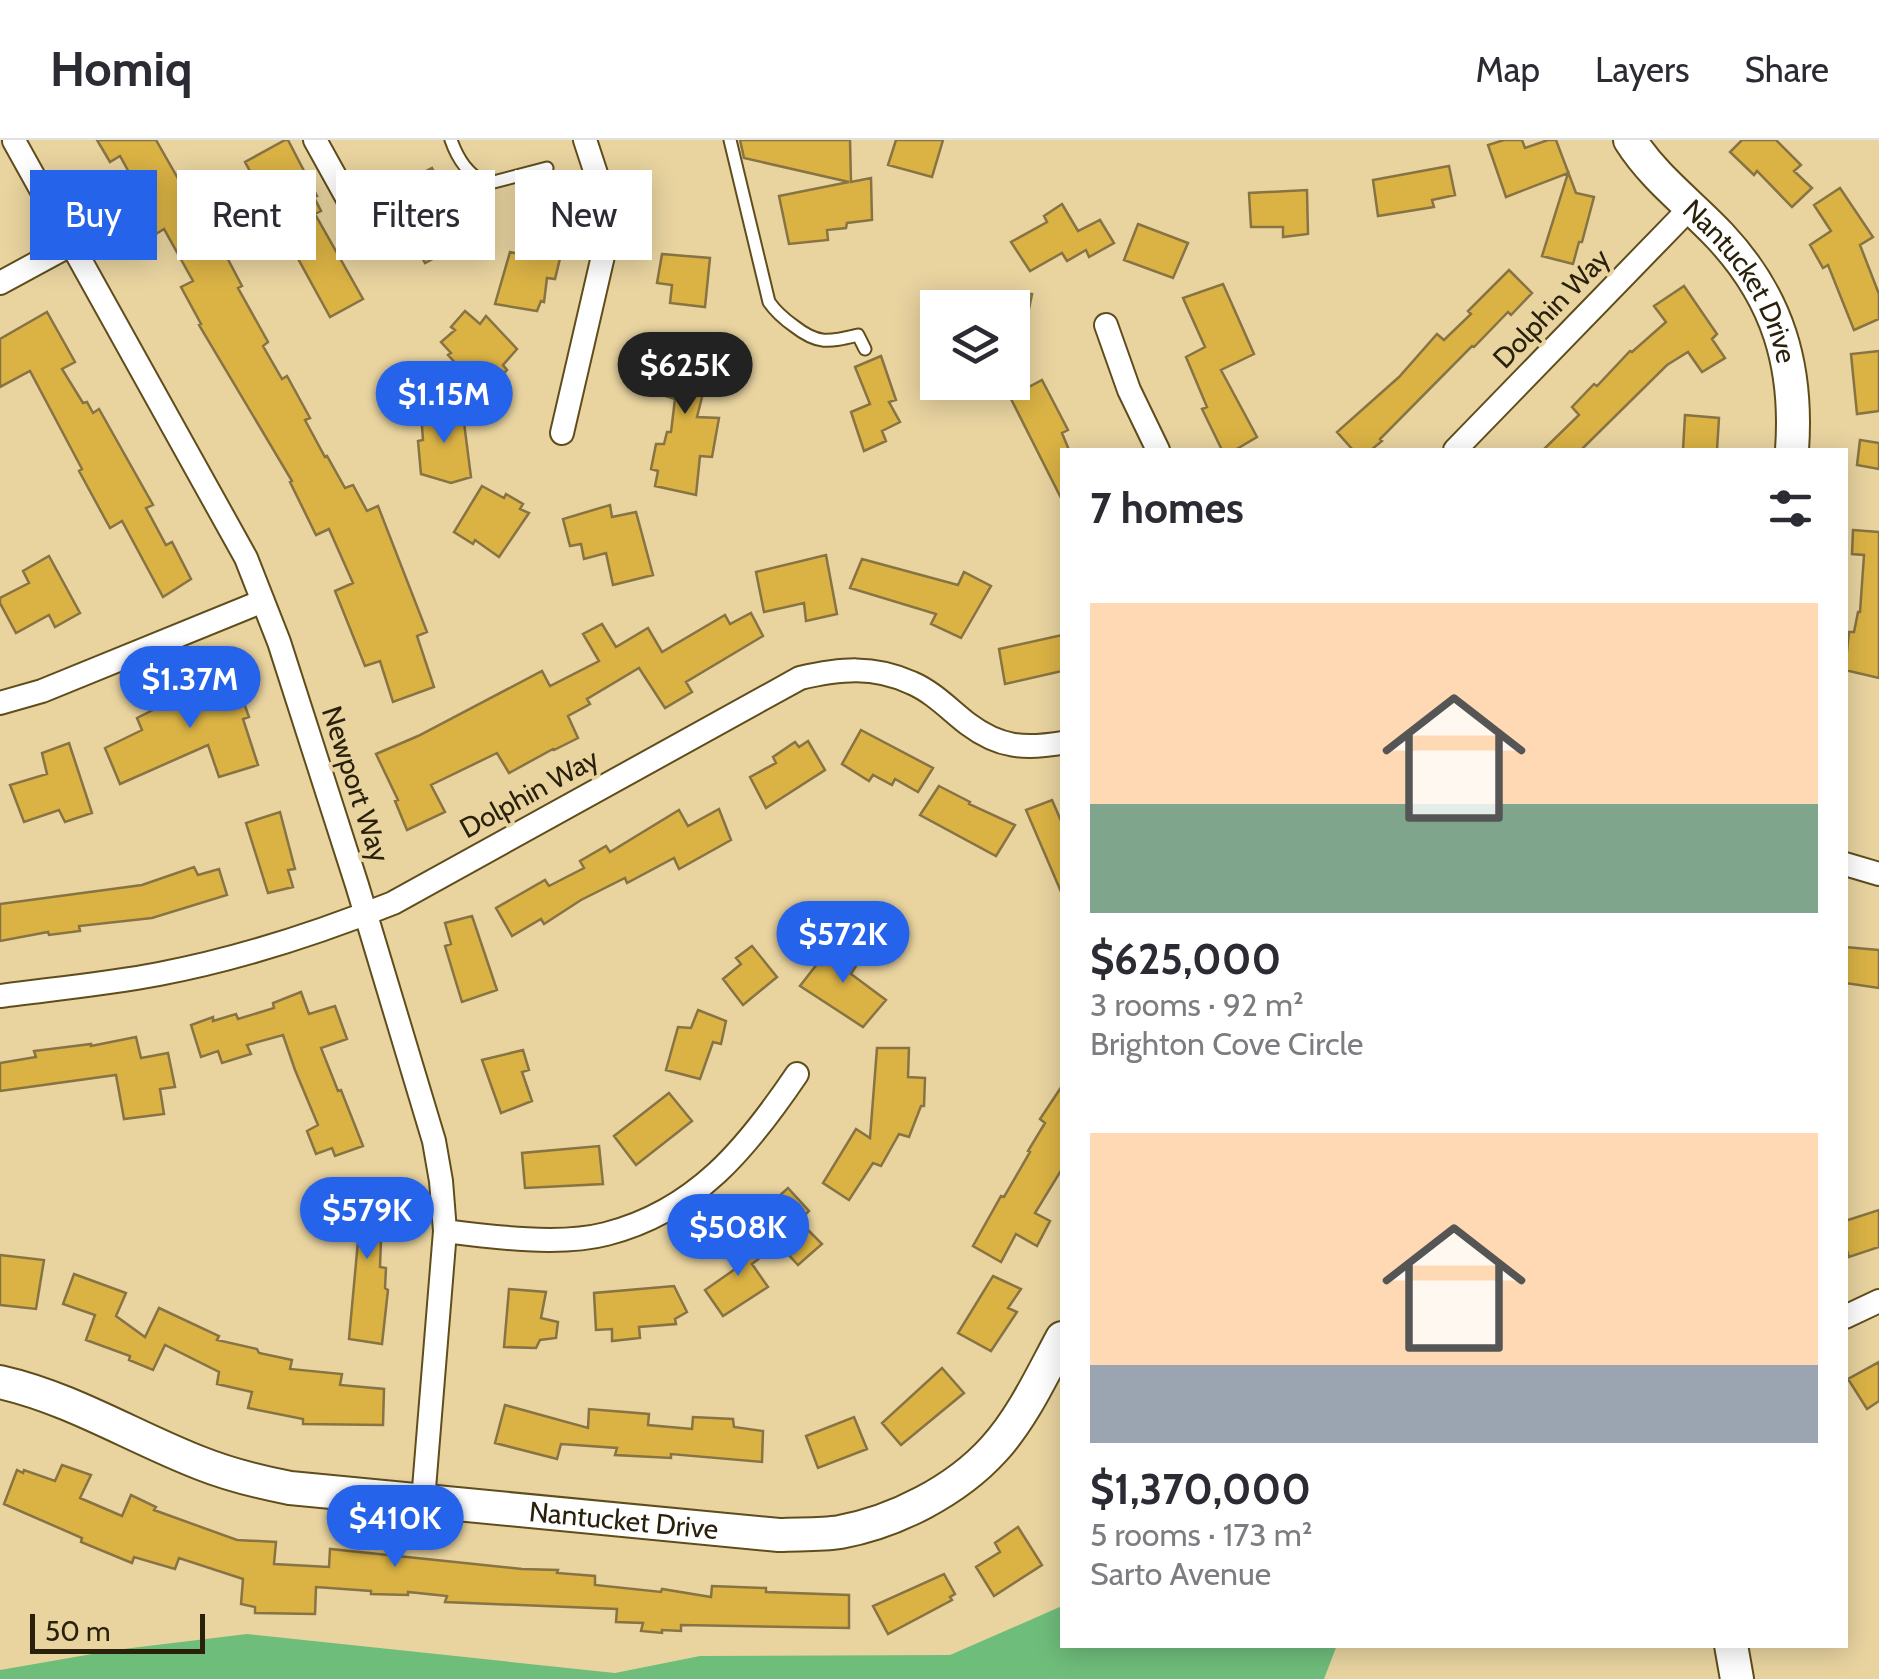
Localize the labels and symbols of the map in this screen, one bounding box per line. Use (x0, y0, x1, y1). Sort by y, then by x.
street label: Nantucket Drive (1676, 192, 1804, 366)
street label: Dolphin Way (1486, 241, 1616, 375)
pin: $625K (615, 332, 755, 417)
pin: $1.15M (363, 361, 525, 446)
pin: $1.37M (109, 646, 271, 731)
street label: Newport Way (315, 702, 397, 866)
street label: Dolphin Way (454, 741, 604, 845)
pin: $572K (773, 901, 913, 986)
pin: $579K (297, 1177, 437, 1262)
pin: $508K (668, 1194, 808, 1279)
pin: $410K (325, 1485, 465, 1570)
street label: Nantucket Drive (528, 1494, 720, 1546)
scale bar (30, 1609, 205, 1654)

